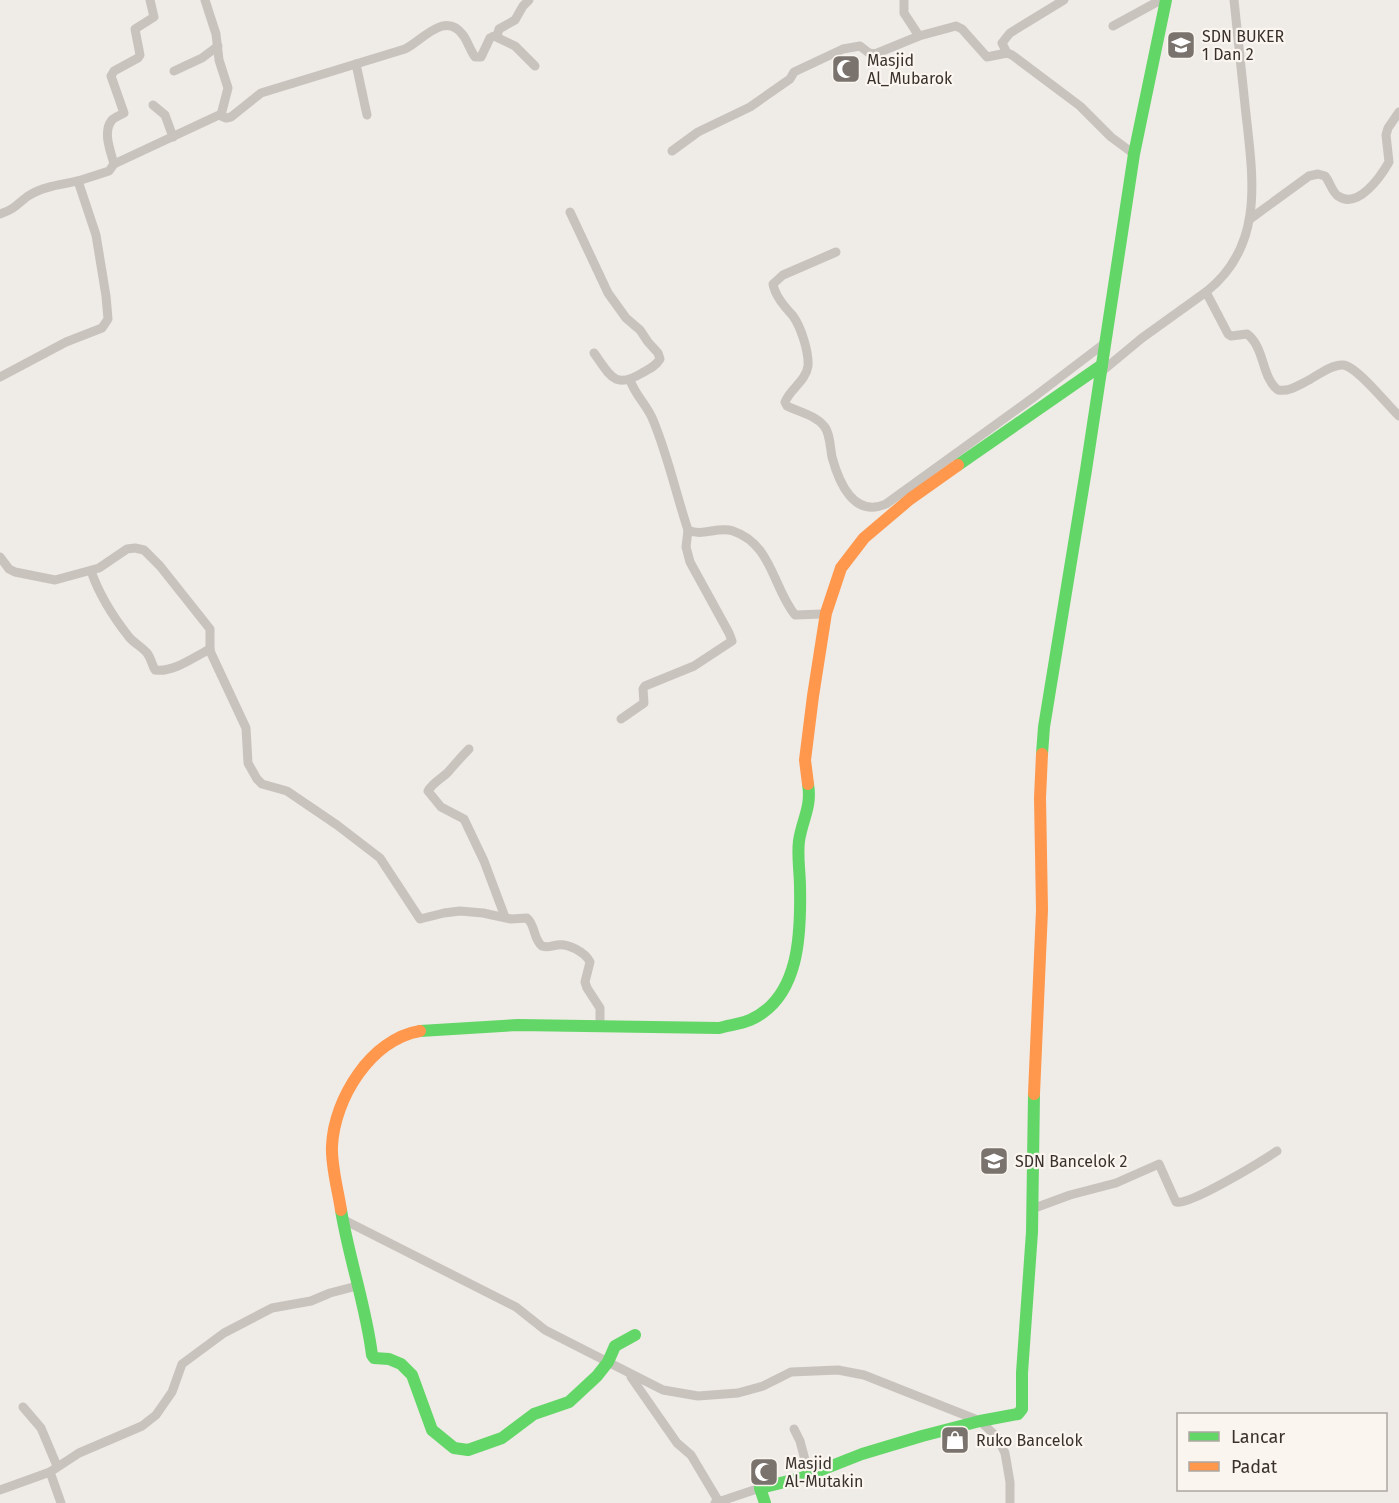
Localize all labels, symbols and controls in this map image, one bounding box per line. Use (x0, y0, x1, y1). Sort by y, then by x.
place label: SDN BUKER 1 Dan 2 (1202, 27, 1284, 64)
school or university icon: SDN BUKER 1 Dan 2 (1165, 29, 1197, 61)
place label: Masjid Al_Mubarok (867, 51, 953, 88)
mosque icon: Masjid Al_Mubarok (830, 53, 862, 85)
school or university icon: SDN Bancelok 2 (978, 1145, 1010, 1177)
place label: SDN Bancelok 2 (1015, 1152, 1127, 1171)
legend (1177, 1413, 1387, 1491)
shop icon: Ruko Bancelok (939, 1424, 971, 1456)
text: Lancar (1231, 1426, 1285, 1448)
place label: Ruko Bancelok (976, 1431, 1083, 1450)
place label: Masjid Al-Mutakin (785, 1454, 863, 1491)
mosque icon: Masjid Al-Mutakin (748, 1456, 780, 1488)
text: Padat (1231, 1456, 1278, 1478)

